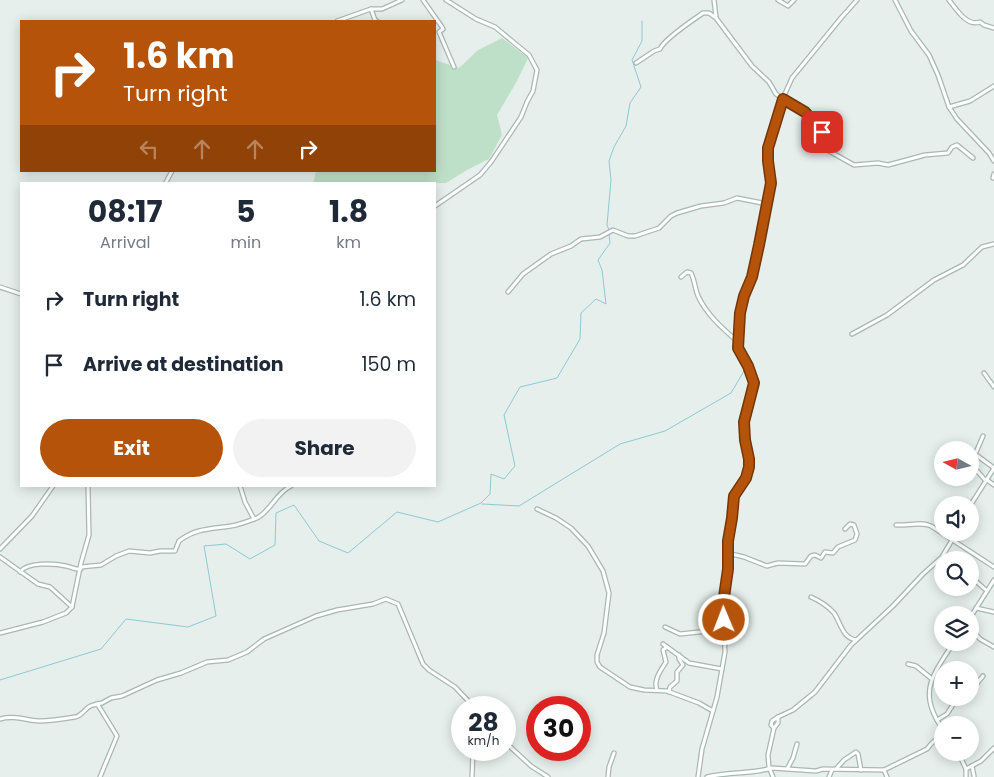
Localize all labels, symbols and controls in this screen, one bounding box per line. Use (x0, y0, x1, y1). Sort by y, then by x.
text: 1.6 km (123, 31, 234, 80)
icon: right (40, 40, 105, 105)
text: Turn right (123, 78, 228, 109)
pin (801, 111, 843, 153)
icon: arrive (808, 118, 836, 146)
icon: left (135, 135, 163, 163)
icon: ahead (188, 135, 216, 163)
icon: ahead (241, 135, 269, 163)
icon: right (294, 135, 322, 163)
text: 08:17 (88, 190, 163, 233)
text: 5 (236, 190, 256, 233)
text: 1.8 (329, 190, 368, 233)
text: Arrival (100, 231, 150, 254)
text: min (230, 231, 261, 254)
text: km (336, 231, 361, 254)
icon: right (40, 286, 68, 314)
text: Turn right (83, 286, 179, 313)
text: 1.6 km (359, 286, 416, 313)
icon: arrive (40, 351, 68, 379)
text: Arrive at destination (83, 351, 284, 378)
text: 150 m (361, 351, 416, 378)
button: Exit (40, 419, 223, 477)
button: Share (233, 419, 416, 477)
north arrow (934, 441, 979, 486)
map controls (934, 441, 979, 761)
button: sound (934, 496, 979, 541)
button: search (934, 551, 979, 596)
position arrow (697, 593, 749, 645)
button: layers (934, 606, 979, 651)
button: + (934, 661, 979, 706)
speed limit sign: 30 (526, 696, 591, 761)
text: 28 (468, 705, 499, 740)
button: − (934, 716, 979, 761)
text: km/h (468, 732, 499, 749)

